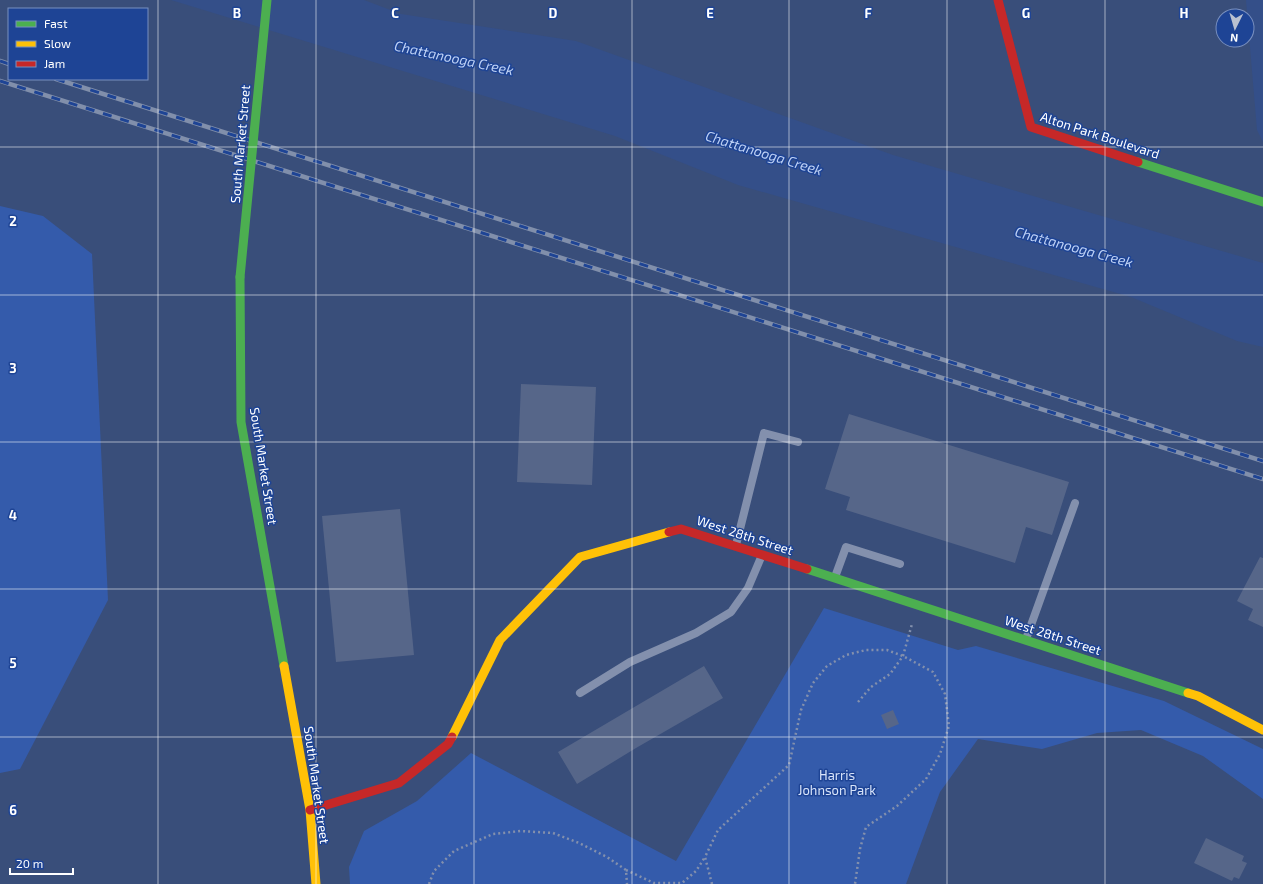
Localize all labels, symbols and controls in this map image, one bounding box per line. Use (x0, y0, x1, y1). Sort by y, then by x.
text: B (233, 5, 241, 21)
text: C (391, 5, 399, 21)
text: D (549, 5, 558, 21)
text: E (706, 5, 714, 21)
text: F (864, 5, 872, 21)
text: G (1022, 5, 1030, 21)
text: H (1180, 5, 1189, 21)
legend (8, 8, 148, 80)
north arrow (1215, 8, 1255, 48)
text: Fast (44, 16, 68, 30)
text: N (1230, 32, 1239, 45)
text: Slow (44, 36, 71, 50)
water label: Chattanooga Creek (393, 37, 515, 78)
text: Jam (44, 56, 65, 70)
street label: South Market Street (227, 84, 253, 204)
street label: Alton Park Boulevard (1038, 108, 1162, 162)
water label: Chattanooga Creek (704, 127, 825, 178)
text: 2 (9, 213, 17, 229)
water label: Chattanooga Creek (1013, 223, 1135, 270)
text: 3 (9, 360, 17, 376)
street label: South Market Street (247, 406, 281, 526)
text: 4 (9, 507, 17, 523)
street label: West 28th Street (695, 512, 795, 558)
street label: West 28th Street (1003, 612, 1103, 658)
text: 5 (9, 655, 17, 671)
street label: South Market Street (301, 725, 333, 845)
park label: Harris Johnson Park (798, 767, 876, 798)
text: 6 (9, 802, 17, 818)
scale bar (10, 850, 73, 876)
text: 20 m (16, 856, 43, 870)

